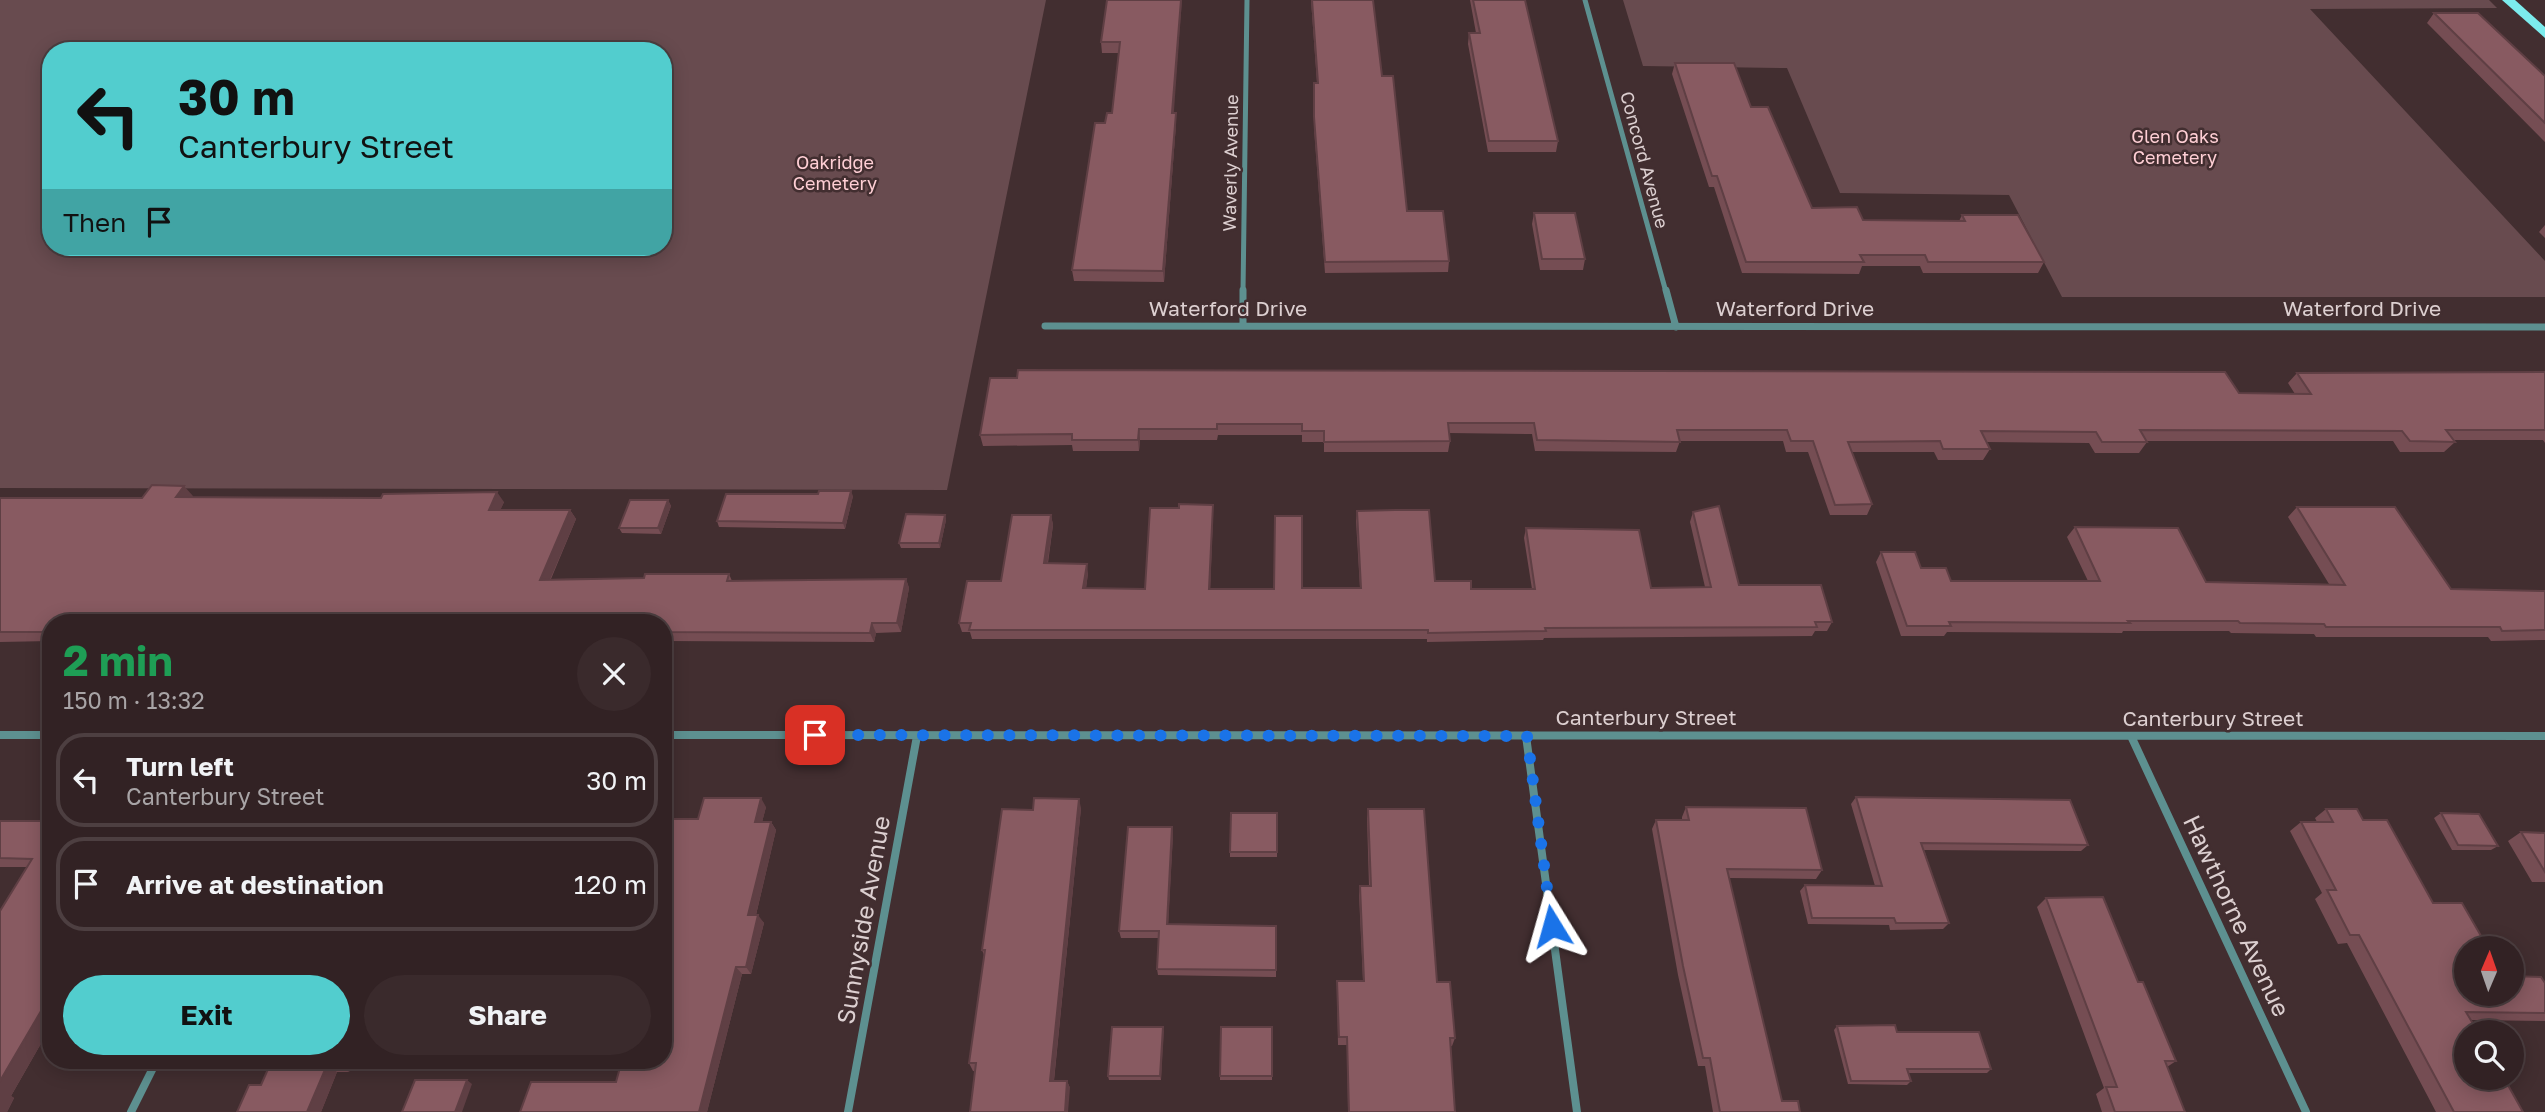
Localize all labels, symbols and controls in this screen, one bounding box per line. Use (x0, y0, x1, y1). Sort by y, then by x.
text: 30 m (178, 67, 295, 126)
icon: left (63, 70, 154, 161)
street label: Concord Avenue (1616, 89, 1674, 231)
street label: Waverly Avenue (1218, 94, 1242, 232)
park label: Glen Oaks Cemetery (2131, 125, 2219, 168)
text: Canterbury Street (178, 127, 454, 165)
park label: Oakridge Cemetery (793, 151, 877, 194)
icon: arrive (140, 203, 178, 241)
text: Then (63, 207, 126, 238)
street label: Waterford Drive (1149, 295, 1307, 321)
street label: Waterford Drive (1716, 295, 1874, 321)
street label: Waterford Drive (2283, 295, 2441, 321)
text: 2 min (63, 635, 173, 685)
button: close (577, 637, 651, 711)
text: 150 m · 13:32 (63, 686, 205, 714)
street label: Canterbury Street (1555, 704, 1737, 730)
pin (785, 705, 845, 765)
street label: Canterbury Street (2122, 705, 2304, 731)
icon: arrive (796, 716, 834, 754)
text: Turn left (126, 751, 234, 782)
icon: left (67, 761, 105, 799)
text: 30 m (586, 765, 647, 796)
text: Canterbury Street (126, 782, 325, 810)
street label: Hawthorne Avenue (2178, 810, 2297, 1021)
street label: Sunnyside Avenue (830, 813, 895, 1026)
icon: arrive (67, 865, 105, 903)
text: Arrive at destination (126, 869, 384, 900)
text: 120 m (574, 869, 647, 900)
position arrow (1515, 889, 1589, 963)
north arrow (2454, 936, 2524, 1006)
map controls (2454, 936, 2524, 1090)
button: Exit (63, 975, 350, 1055)
button: Share (364, 975, 651, 1055)
button: search (2454, 1020, 2524, 1090)

